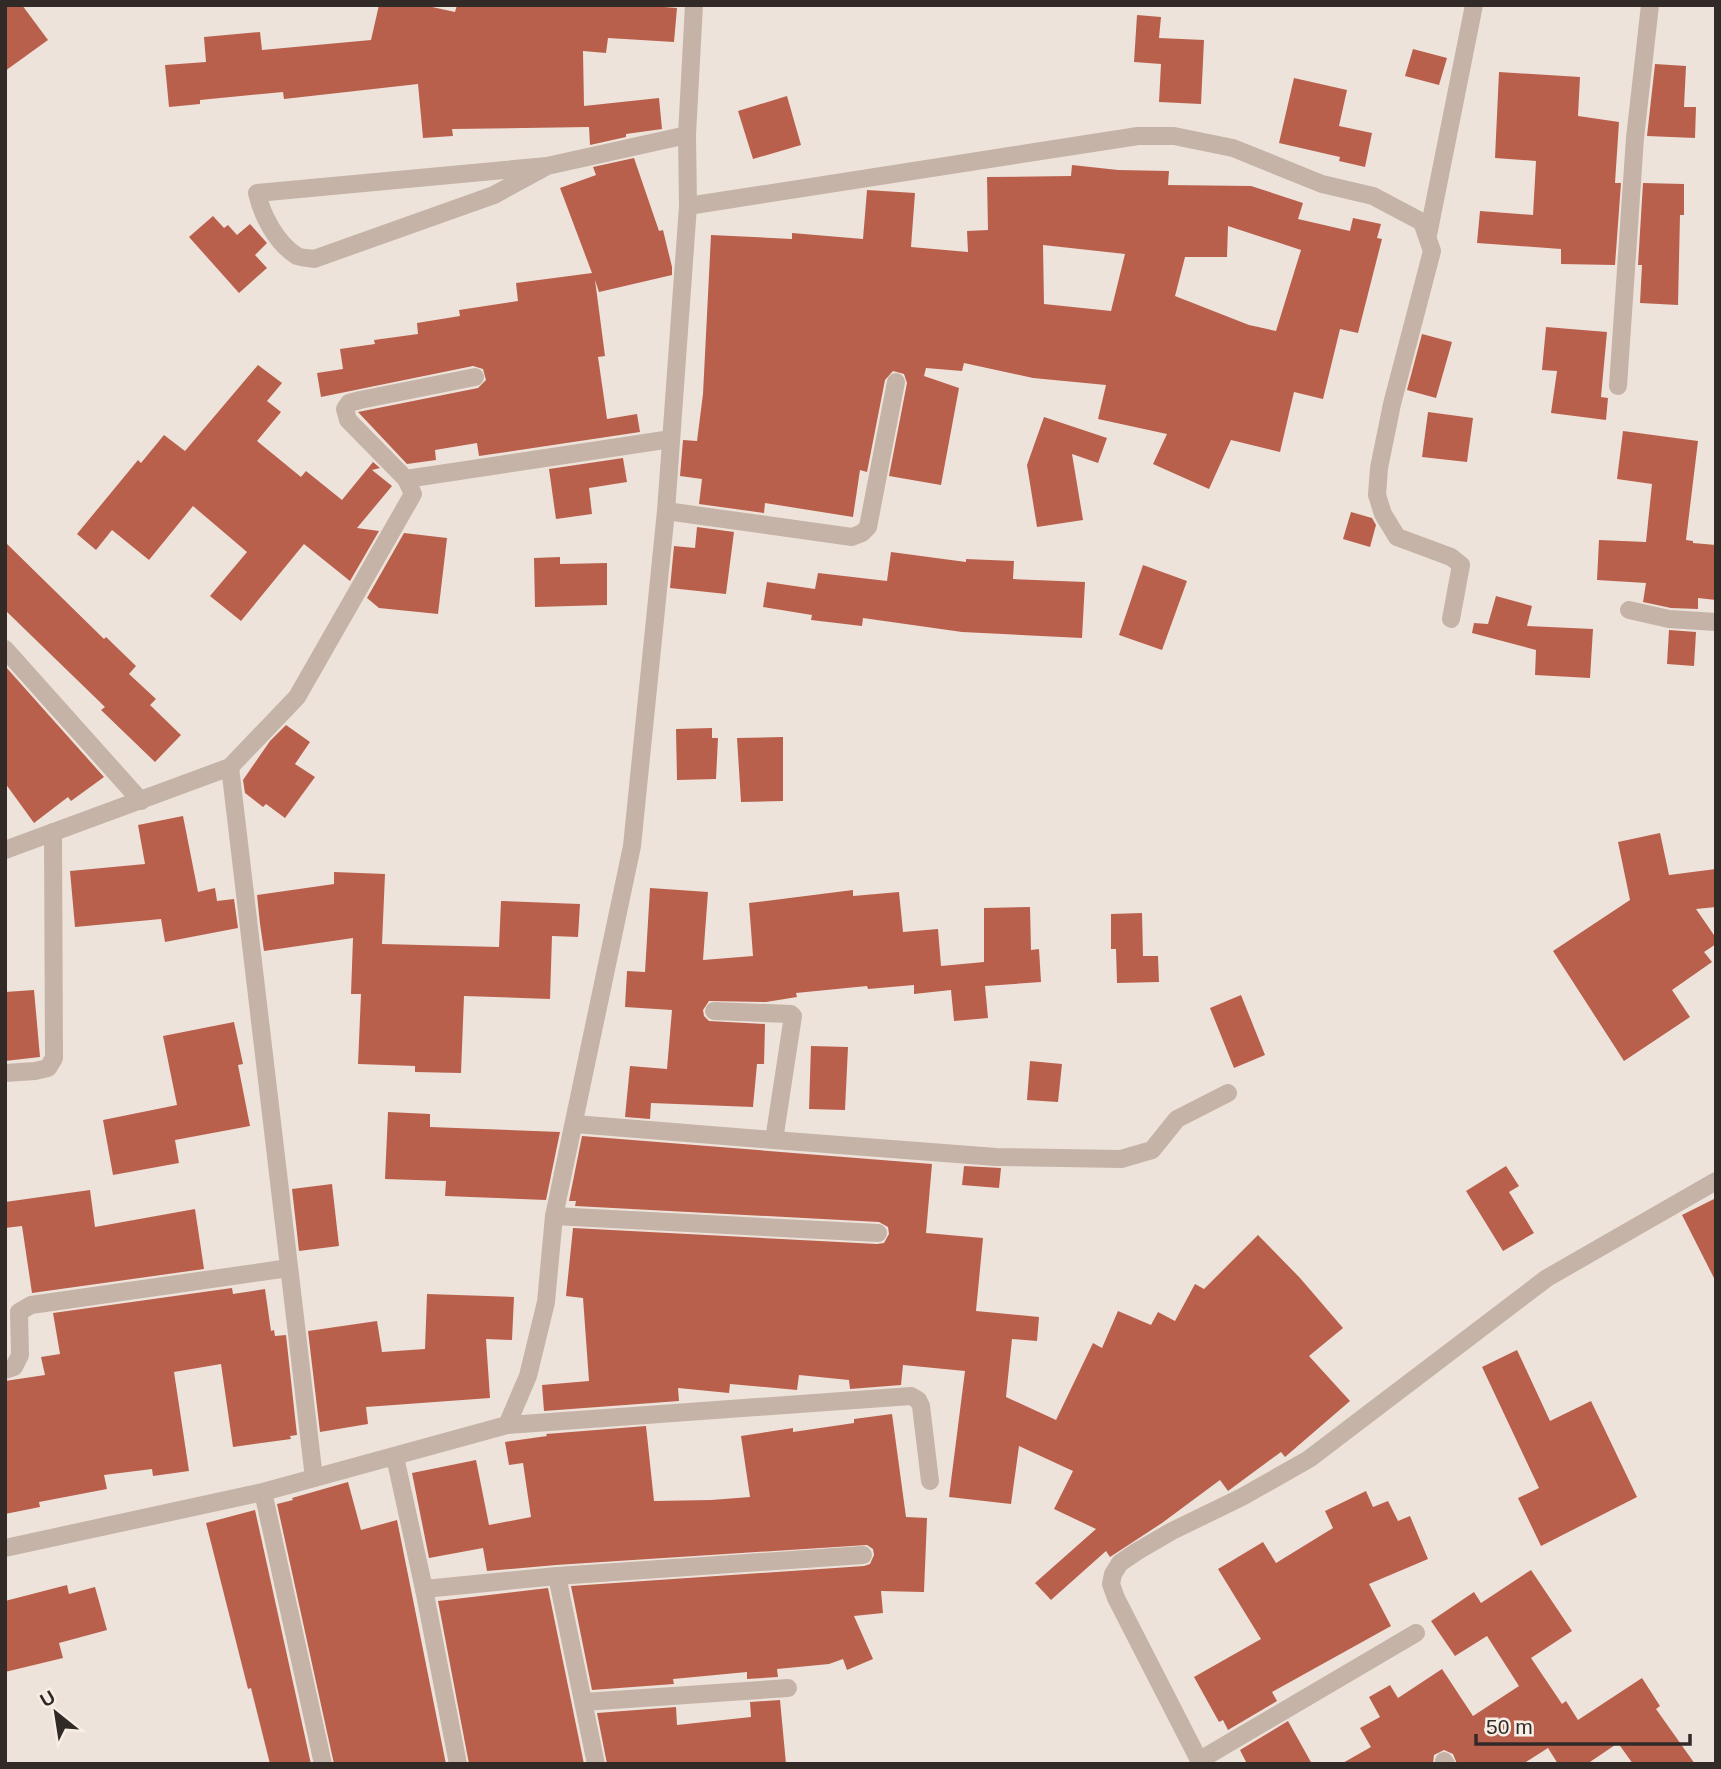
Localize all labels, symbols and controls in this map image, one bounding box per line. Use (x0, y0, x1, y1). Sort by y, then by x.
north arrow (21, 1678, 91, 1748)
text: U (37, 1686, 59, 1711)
scale bar (1476, 1702, 1690, 1746)
text: 50 m (1486, 1715, 1533, 1738)

